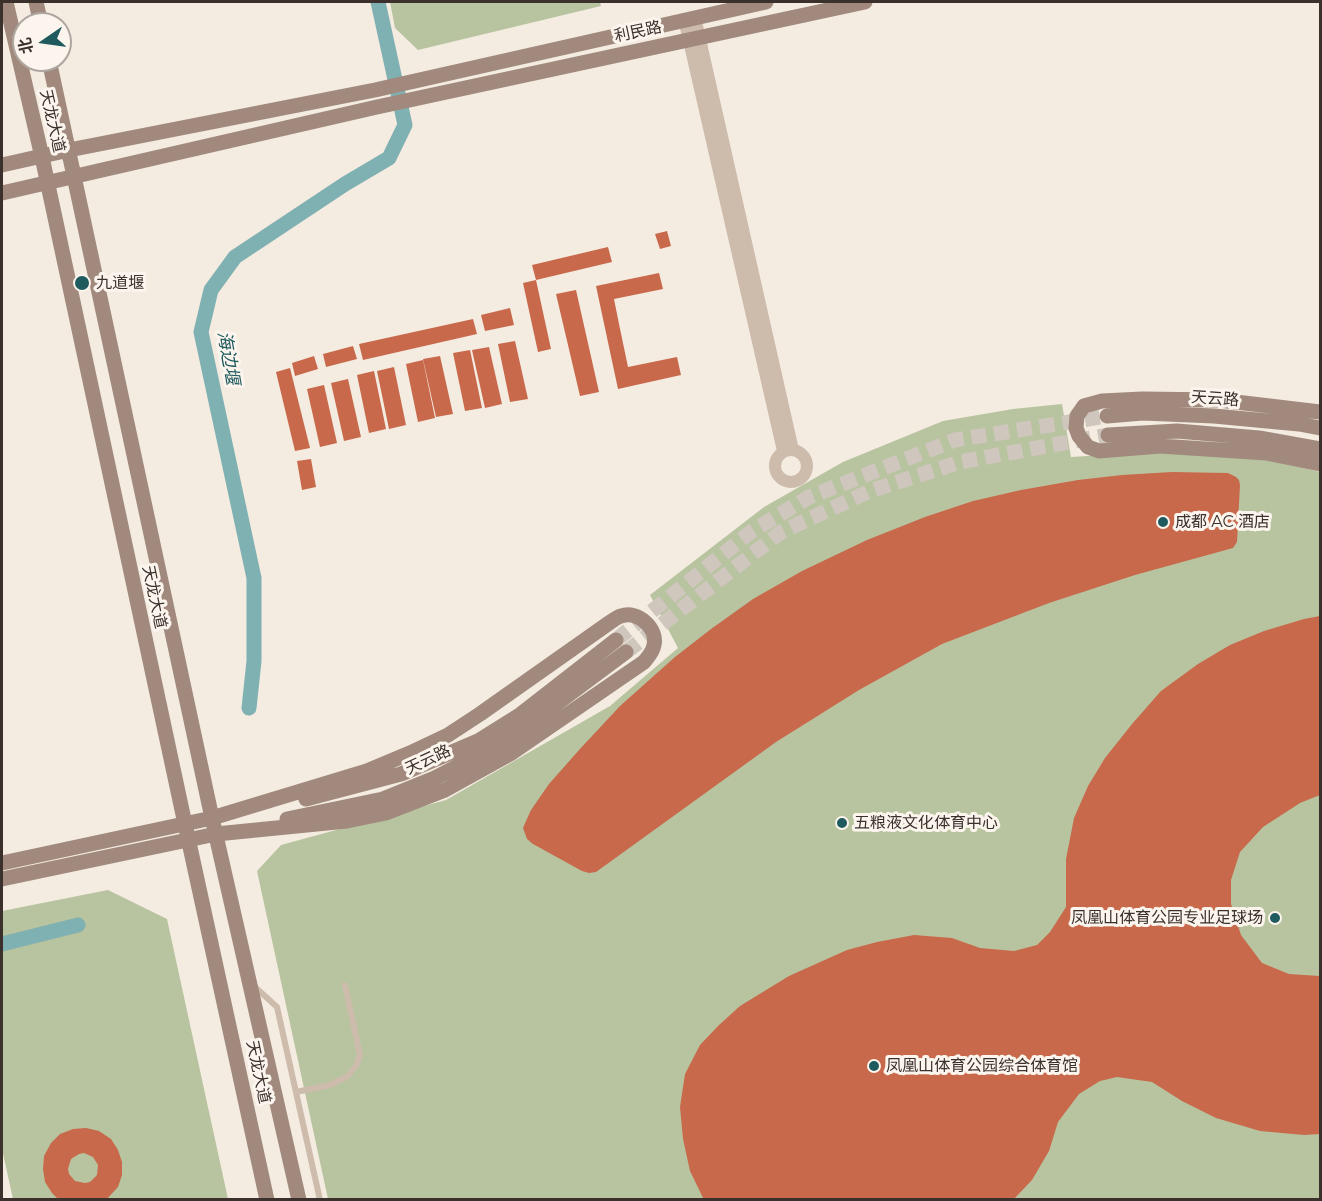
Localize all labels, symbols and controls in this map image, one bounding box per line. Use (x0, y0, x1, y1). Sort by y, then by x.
north arrow (12, 12, 72, 72)
street label: 利民路 (613, 18, 663, 46)
text: 北 (15, 36, 37, 56)
street label: 天龙大道 (35, 88, 69, 154)
place label: 九道堰 (96, 273, 144, 293)
marker: 九道堰 (73, 274, 91, 292)
water label: 海边堰 (213, 330, 243, 386)
street label: 天云路 (1190, 388, 1240, 410)
place label: 成都 AC 酒店 (1175, 512, 1270, 532)
marker: 成都 AC 酒店 (1156, 515, 1170, 529)
street label: 天龙大道 (138, 564, 170, 630)
street label: 天云路 (402, 741, 454, 779)
place label: 五粮液文化体育中心 (854, 813, 998, 833)
marker: 五粮液文化体育中心 (835, 816, 849, 830)
place label: 凤凰山体育公园专业足球场 (1071, 908, 1263, 928)
marker: 凤凰山体育公园专业足球场 (1268, 911, 1282, 925)
street label: 天龙大道 (242, 1039, 274, 1105)
place label: 凤凰山体育公园综合体育馆 (886, 1056, 1078, 1076)
marker: 凤凰山体育公园综合体育馆 (867, 1059, 881, 1073)

